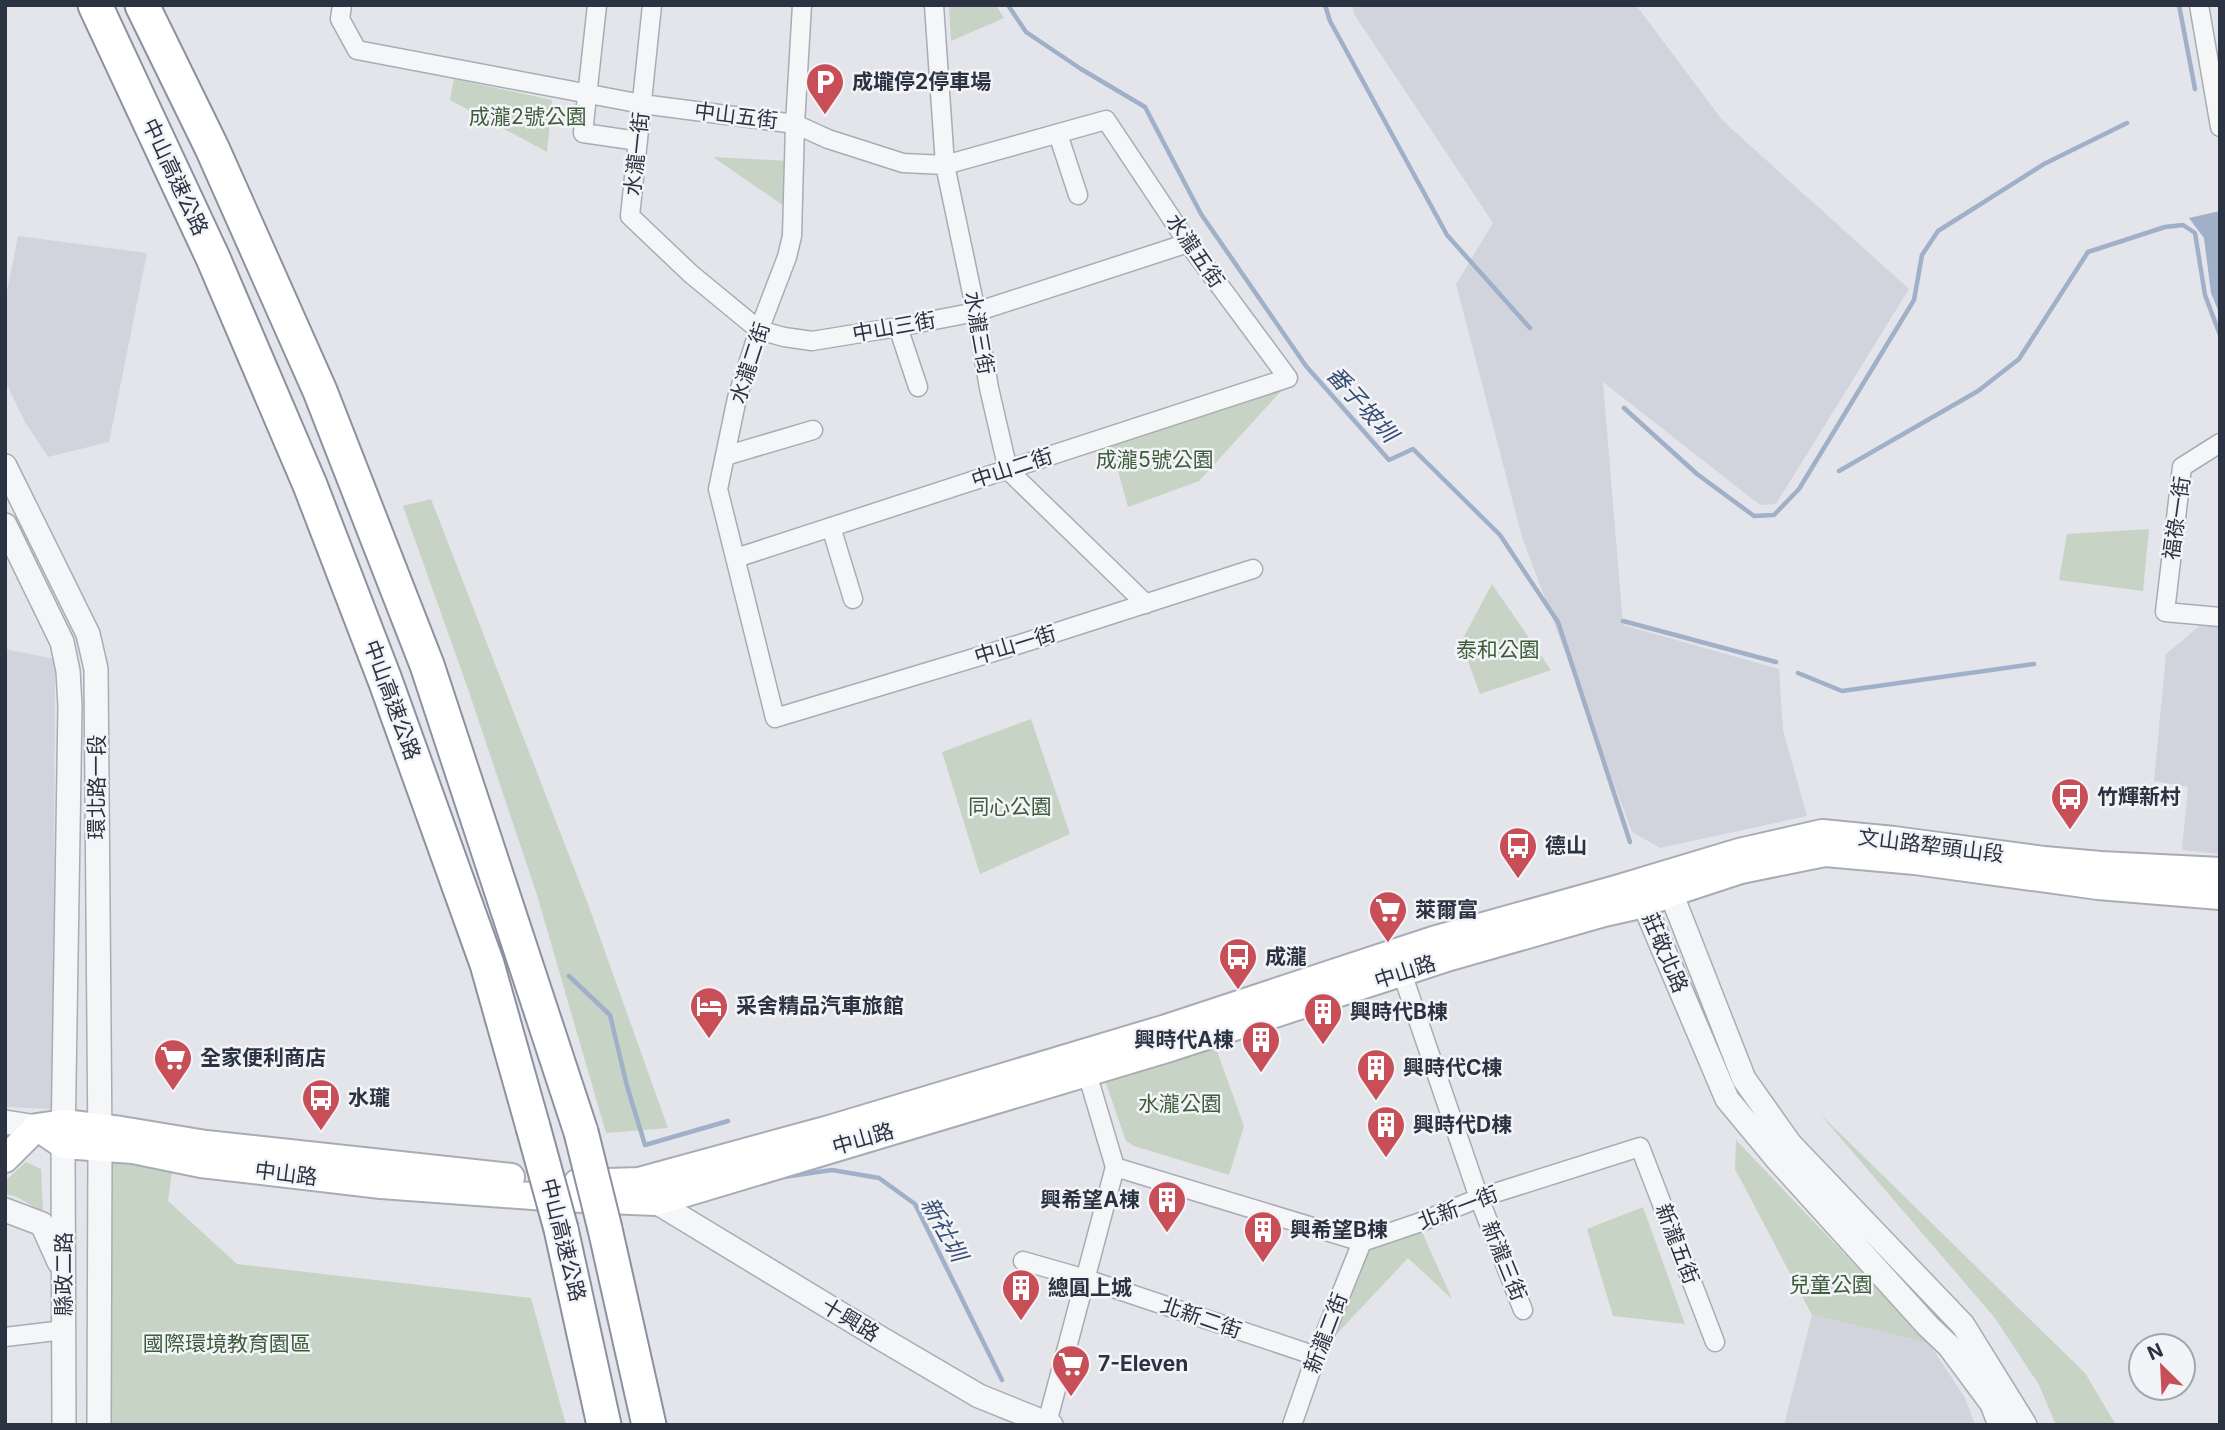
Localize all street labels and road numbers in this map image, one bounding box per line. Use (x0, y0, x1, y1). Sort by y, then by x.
street label: 中山五街 (693, 98, 779, 133)
street label: 水瀧一街 (620, 111, 653, 197)
street label: 中山高速公路 (137, 114, 213, 239)
street label: 水瀧五街 (1161, 209, 1230, 292)
street label: 水瀧三街 (960, 289, 999, 376)
street label: 中山三街 (850, 307, 937, 346)
street label: 水瀧二街 (725, 319, 774, 407)
street label: 中山二街 (968, 443, 1056, 492)
street label: 福祿一街 (2158, 475, 2195, 561)
street label: 中山一街 (971, 620, 1059, 669)
street label: 中山高速公路 (359, 636, 426, 763)
street label: 環北路一段 (84, 735, 109, 840)
street label: 文山路犂頭山段 (1857, 824, 2006, 867)
street label: 莊敬北路 (1638, 909, 1693, 996)
street label: 中山路 (1371, 950, 1439, 993)
street label: 中山路 (829, 1118, 897, 1159)
street label: 中山路 (253, 1157, 319, 1190)
street label: 中山高速公路 (536, 1176, 591, 1304)
street label: 北新一街 (1414, 1181, 1502, 1234)
street label: 新瀧五街 (1651, 1200, 1704, 1288)
street label: 新瀧三街 (1477, 1217, 1532, 1304)
street label: 縣政二路 (51, 1232, 76, 1316)
street label: 新瀧二街 (1299, 1289, 1352, 1377)
street label: 北新二街 (1157, 1292, 1245, 1343)
street label: 十興路 (817, 1293, 884, 1347)

